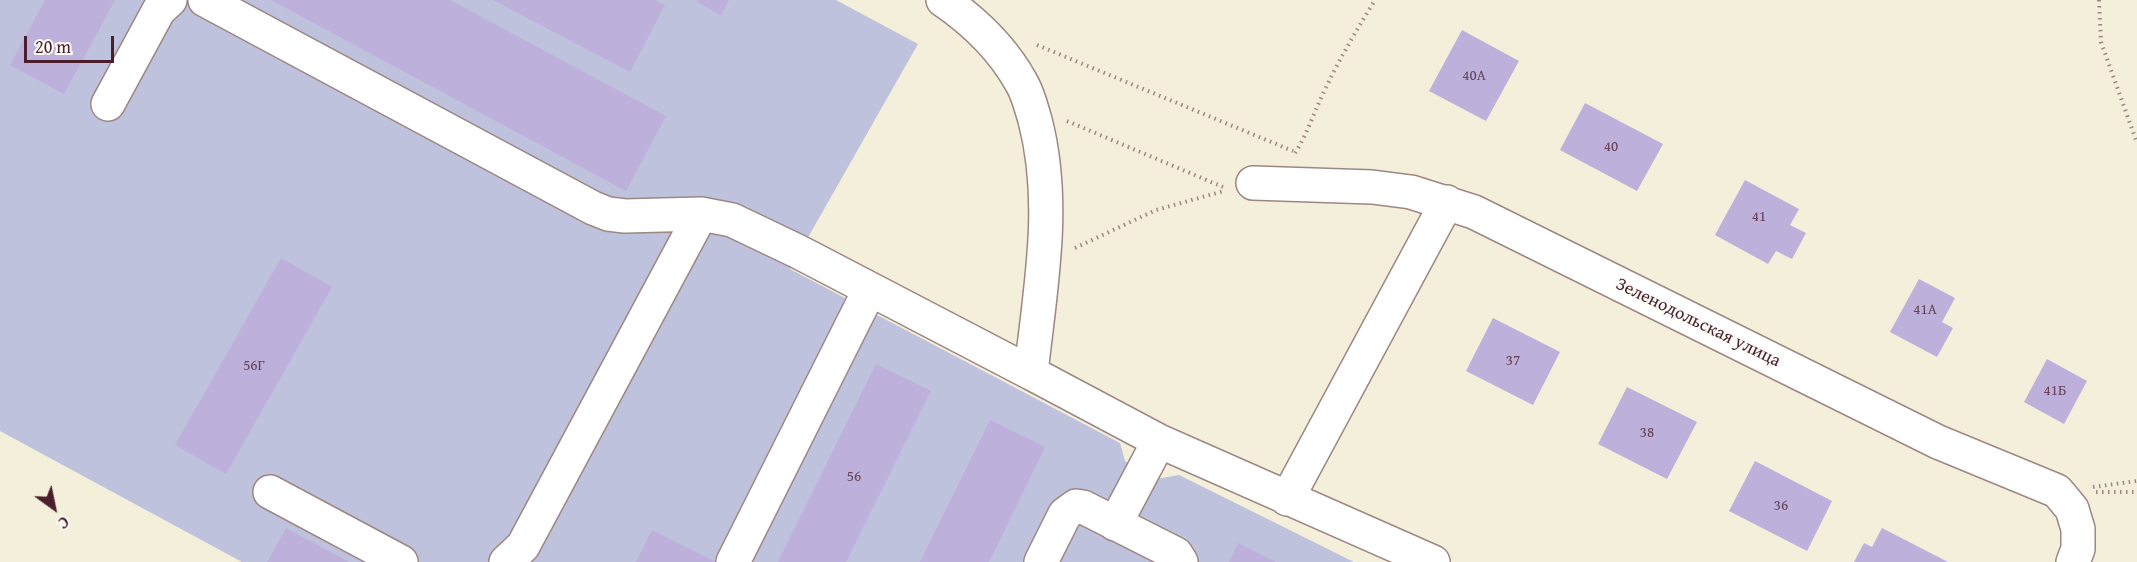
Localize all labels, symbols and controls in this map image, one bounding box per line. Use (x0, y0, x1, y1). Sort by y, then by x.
scale bar (27, 24, 117, 62)
text: 20 m (35, 33, 71, 60)
house number: 40А (1462, 67, 1486, 85)
house number: 40 (1604, 138, 1618, 156)
house number: 41 (1752, 208, 1766, 226)
street label: Зеленодольская улица (1612, 274, 1784, 372)
house number: 41А (1913, 301, 1937, 319)
house number: 37 (1506, 352, 1520, 370)
house number: 56Г (243, 357, 265, 375)
house number: 41Б (2044, 382, 2066, 400)
house number: 38 (1640, 424, 1654, 442)
house number: 56 (847, 468, 861, 486)
north arrow (24, 478, 84, 538)
house number: 36 (1774, 497, 1788, 515)
text: С (53, 511, 74, 536)

